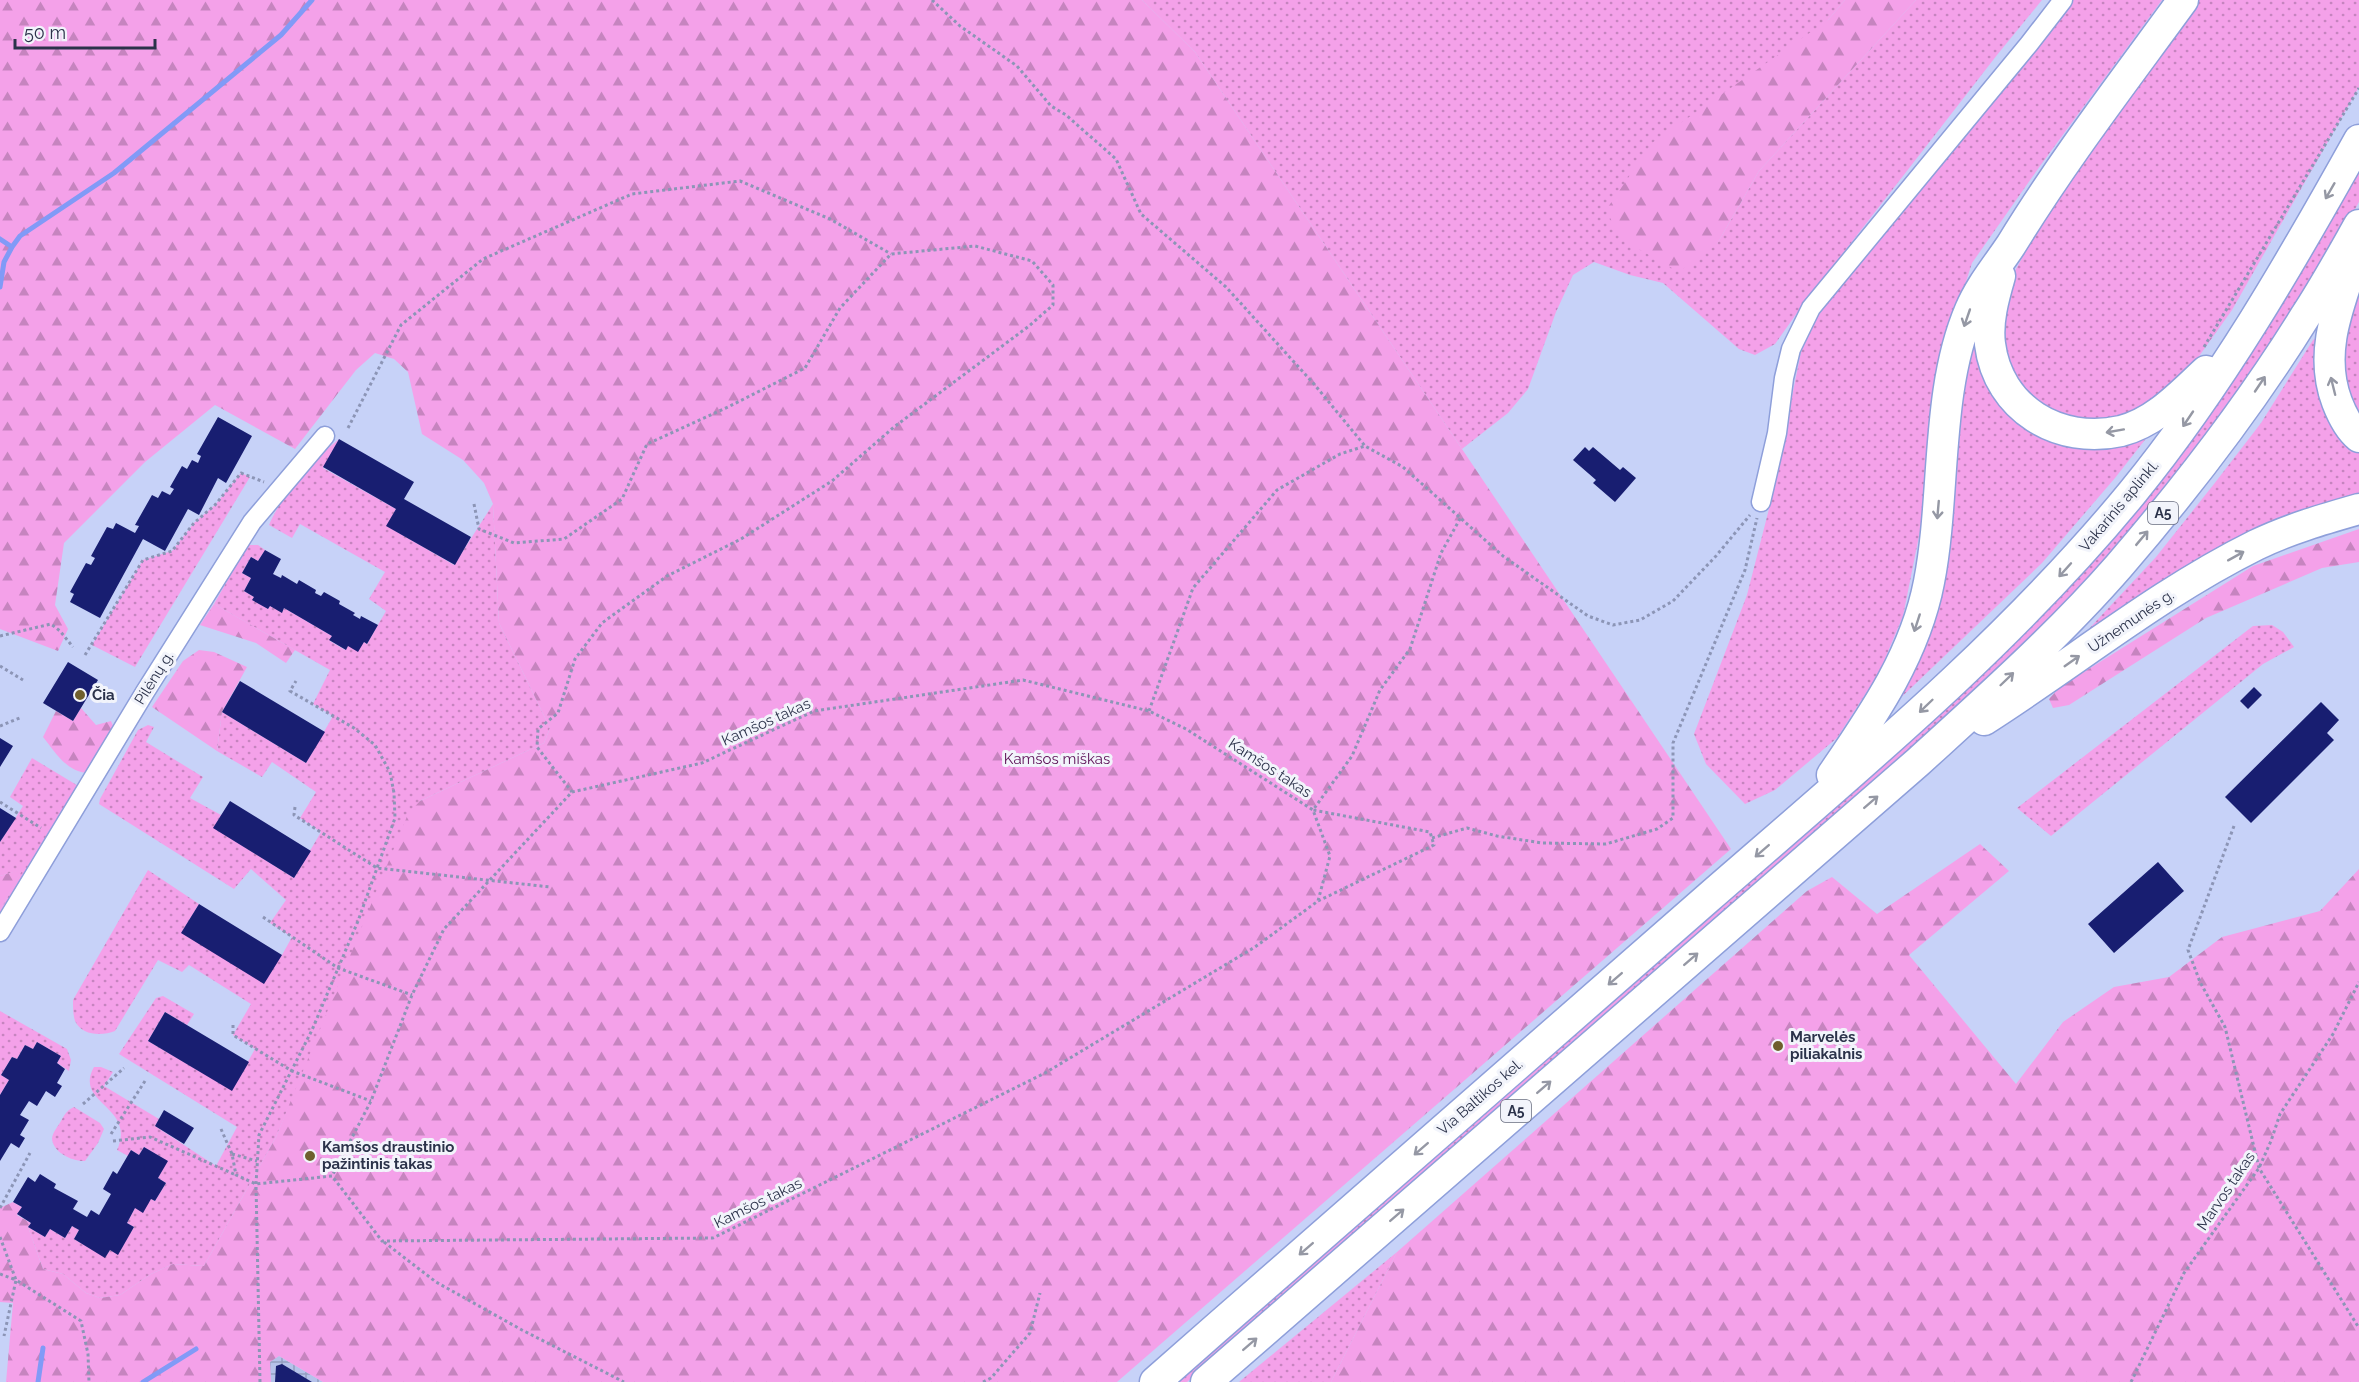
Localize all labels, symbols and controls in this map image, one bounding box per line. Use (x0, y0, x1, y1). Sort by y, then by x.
scale bar (15, 12, 154, 50)
text: 50 m (24, 22, 66, 43)
one-way arrow (2324, 182, 2336, 199)
one-way arrow (1961, 308, 1972, 327)
one-way arrow (2254, 376, 2266, 392)
one-way arrow (2326, 377, 2338, 396)
one-way arrow (2182, 410, 2194, 426)
one-way arrow (2106, 426, 2125, 437)
street label: Vakarinis aplinkl. (2076, 457, 2162, 555)
one-way arrow (1932, 500, 1943, 520)
road number: A5 (2148, 502, 2178, 524)
one-way arrow (2135, 530, 2148, 546)
one-way arrow (2227, 550, 2245, 561)
one-way arrow (2058, 562, 2072, 577)
street label: Užnemunės g. (2085, 586, 2177, 656)
one-way arrow (1911, 614, 1922, 633)
street label: Pilėnų g. (131, 648, 177, 708)
one-way arrow (2064, 655, 2080, 667)
one-way arrow (2000, 672, 2015, 687)
place label: Čia (92, 686, 115, 704)
marker: Čia (73, 688, 87, 702)
street label: Kamšos takas (719, 694, 813, 750)
one-way arrow (1918, 699, 1933, 713)
street label: Kamšos takas (1225, 734, 1315, 802)
park label: Kamšos miškas (1004, 750, 1110, 768)
one-way arrow (1863, 795, 1878, 809)
one-way arrow (1755, 844, 1770, 858)
one-way arrow (1683, 952, 1698, 966)
one-way arrow (1608, 972, 1623, 986)
place label: Marvelės piliakalnis (1790, 1028, 1862, 1063)
marker: Marvelės piliakalnis (1771, 1039, 1785, 1053)
street label: Via Baltikos kel. (1434, 1055, 1526, 1139)
one-way arrow (1536, 1080, 1551, 1094)
road number: A5 (1501, 1100, 1531, 1122)
place label: Kamšos draustinio pažintinis takas (322, 1138, 454, 1173)
one-way arrow (1413, 1142, 1428, 1156)
street label: Marvos takas (2193, 1148, 2259, 1234)
marker: Kamšos draustinio pažintinis takas (303, 1149, 317, 1163)
street label: Kamšos takas (711, 1174, 805, 1232)
one-way arrow (1389, 1208, 1404, 1222)
one-way arrow (1299, 1242, 1314, 1256)
one-way arrow (1242, 1337, 1258, 1350)

